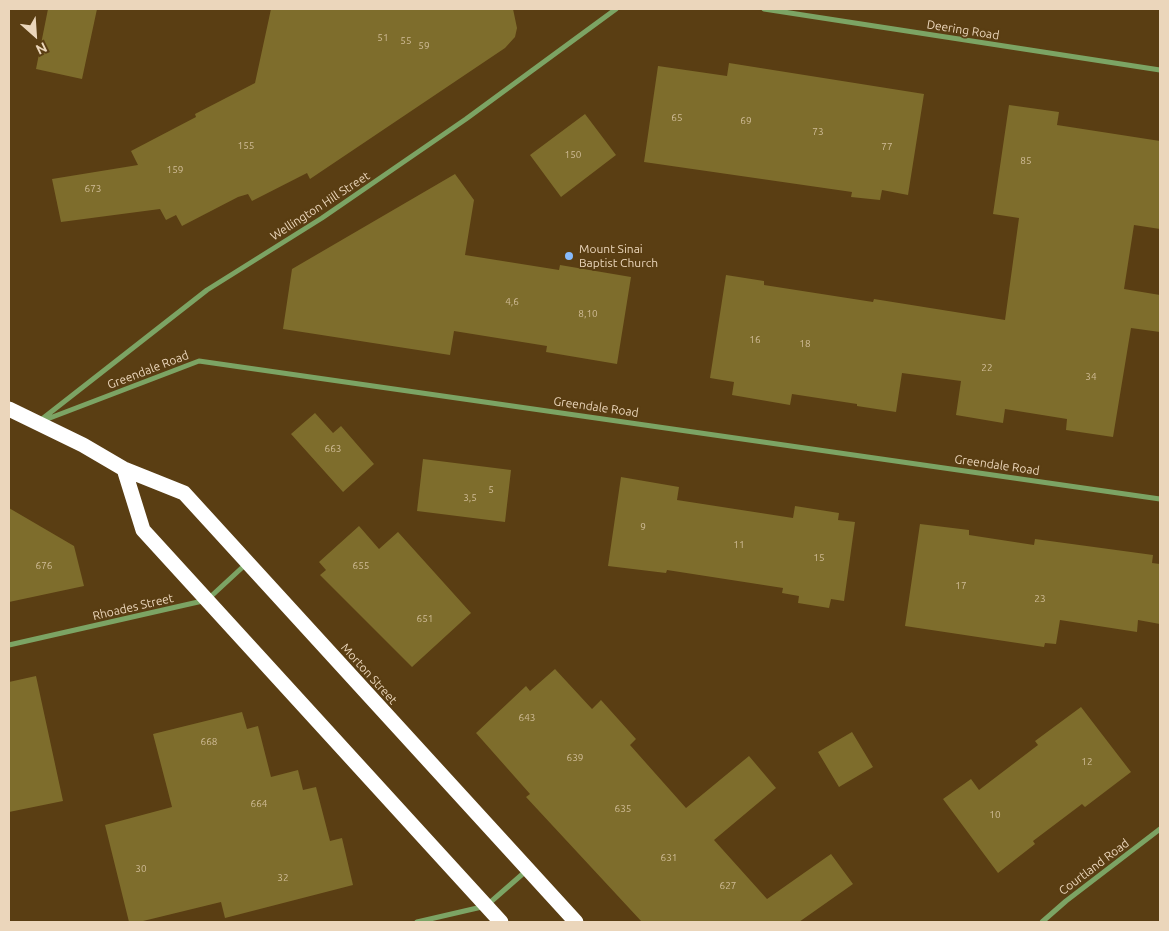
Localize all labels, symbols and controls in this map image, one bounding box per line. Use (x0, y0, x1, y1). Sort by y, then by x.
north arrow (10, 10, 60, 60)
street label: Deering Road (926, 17, 1000, 43)
house number: 51 (377, 32, 389, 44)
house number: 55 (400, 35, 412, 47)
text: N (33, 39, 50, 58)
house number: 59 (418, 40, 430, 52)
house number: 65 (671, 112, 683, 124)
house number: 69 (740, 115, 752, 127)
house number: 73 (812, 126, 824, 138)
house number: 155 (238, 140, 254, 152)
house number: 77 (881, 141, 893, 153)
house number: 150 (565, 149, 581, 161)
house number: 85 (1020, 155, 1032, 167)
house number: 159 (167, 164, 183, 176)
street label: Wellington Hill Street (268, 168, 372, 244)
house number: 673 (85, 183, 101, 195)
place label: Mount Sinai Baptist Church (579, 242, 658, 270)
marker: Mount Sinai Baptist Church (563, 250, 575, 262)
house number: 4,6 (505, 296, 519, 308)
house number: 8,10 (578, 308, 598, 320)
house number: 16 (749, 334, 761, 346)
house number: 18 (799, 338, 811, 350)
street label: Greendale Road (105, 348, 191, 392)
house number: 22 (981, 362, 993, 374)
house number: 34 (1085, 371, 1097, 383)
street label: Greendale Road (552, 394, 640, 420)
house number: 663 (325, 443, 341, 455)
street label: Greendale Road (953, 452, 1041, 478)
house number: 5 (488, 484, 494, 496)
house number: 3,5 (463, 492, 477, 504)
house number: 9 (640, 521, 646, 533)
house number: 11 (733, 539, 745, 551)
house number: 15 (813, 552, 825, 564)
house number: 676 (36, 560, 52, 572)
house number: 655 (353, 560, 369, 572)
house number: 17 (955, 580, 967, 592)
street label: Rhoades Street (91, 591, 175, 623)
house number: 23 (1034, 593, 1046, 605)
house number: 651 (417, 613, 433, 625)
street label: Morton Street (338, 641, 400, 707)
house number: 643 (519, 712, 535, 724)
house number: 668 (201, 736, 217, 748)
house number: 639 (567, 752, 583, 764)
house number: 12 (1081, 756, 1093, 768)
house number: 664 (251, 798, 267, 810)
house number: 635 (615, 803, 631, 815)
house number: 10 (989, 809, 1001, 821)
street label: Courtland Road (1056, 836, 1132, 898)
house number: 631 (661, 852, 677, 864)
house number: 30 (135, 863, 147, 875)
house number: 32 (277, 872, 289, 884)
house number: 627 (720, 880, 736, 892)

